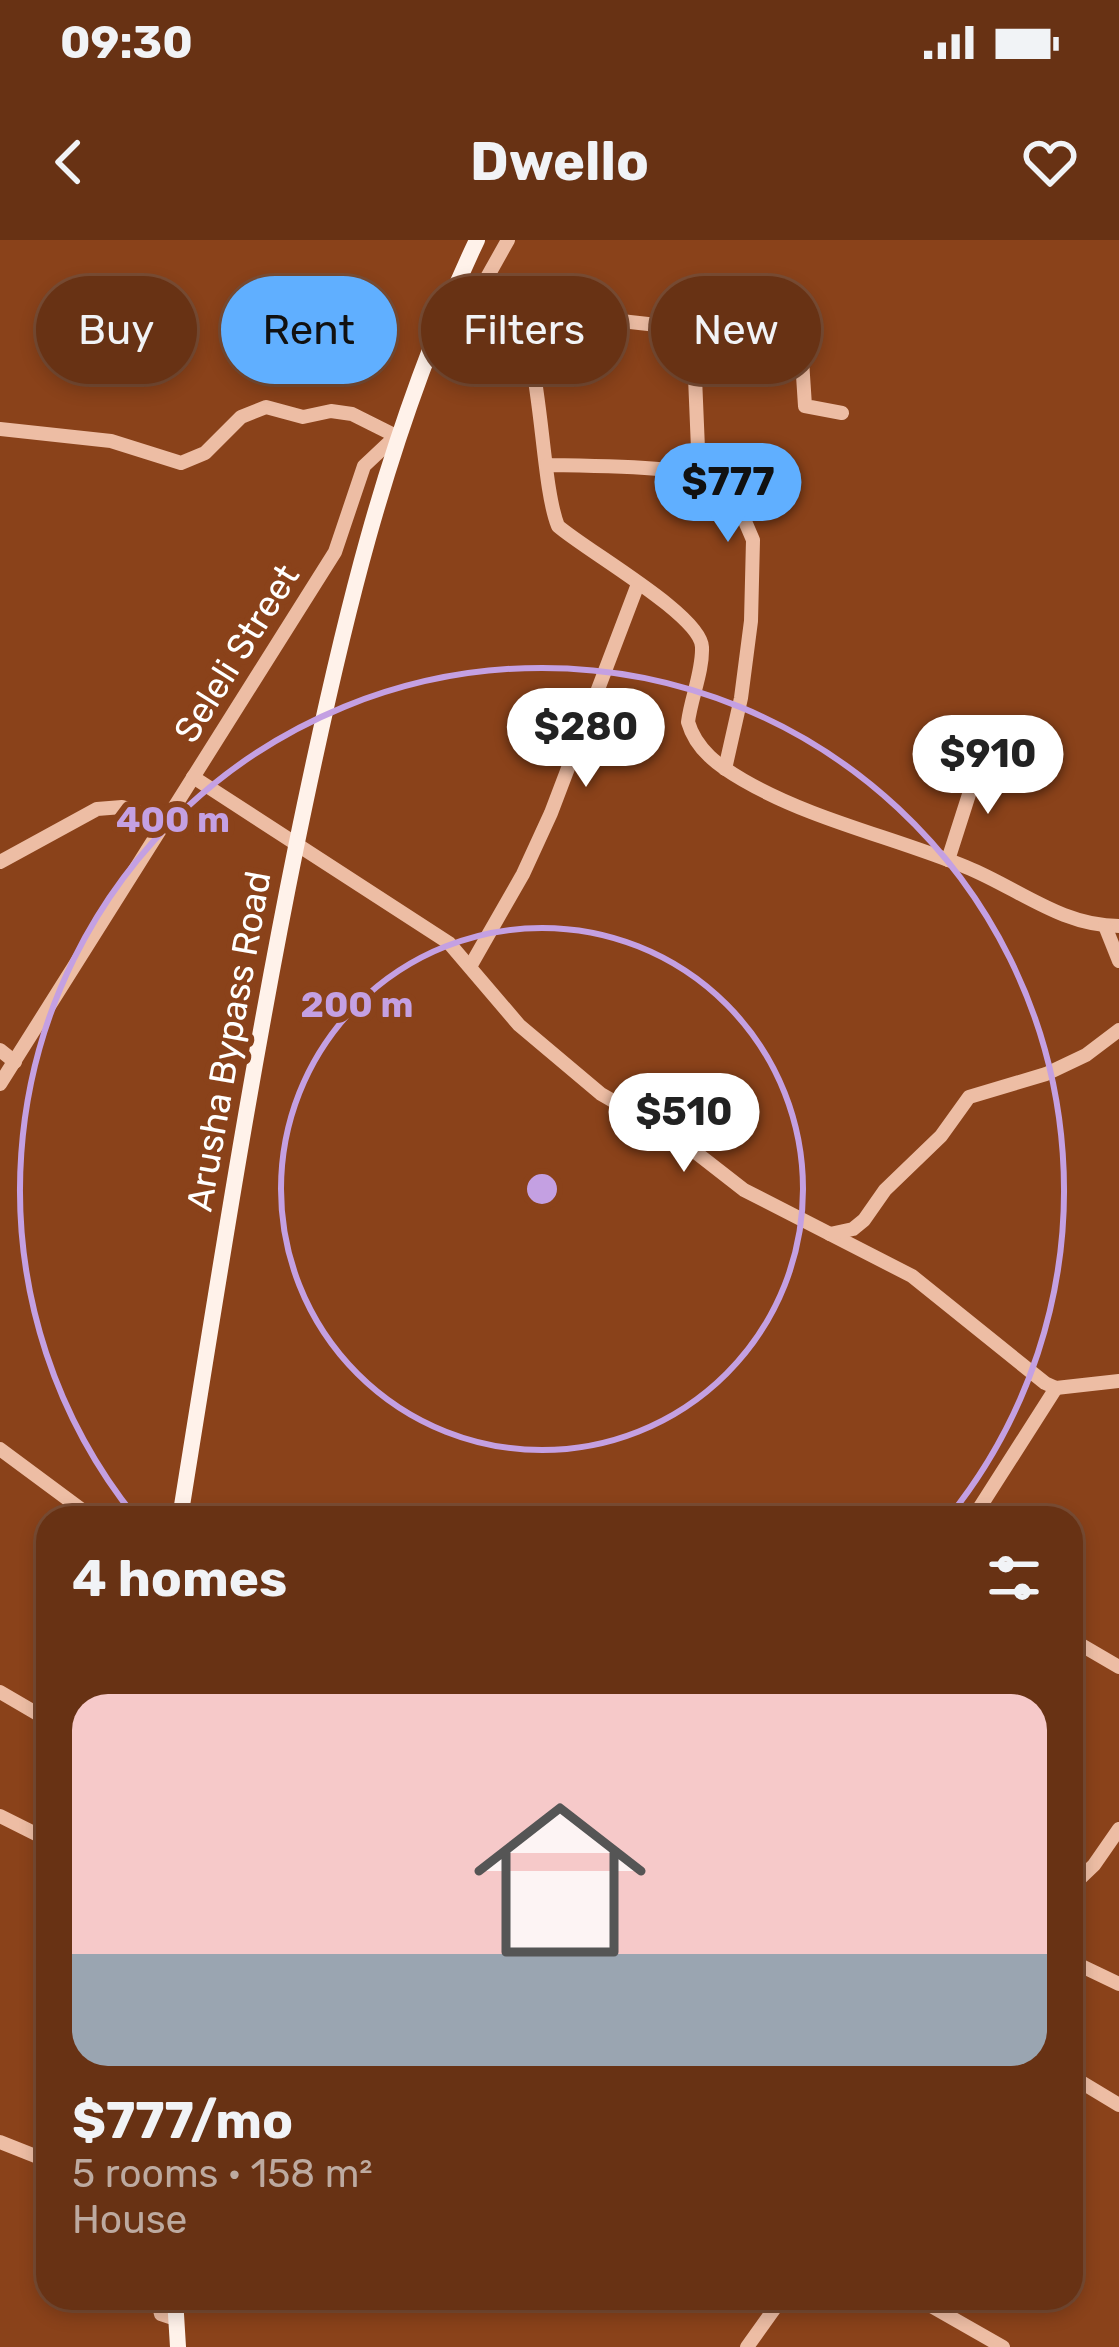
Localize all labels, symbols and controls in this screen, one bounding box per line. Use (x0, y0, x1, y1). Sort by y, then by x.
text: 09:30 (60, 16, 193, 69)
icon: back (36, 129, 102, 195)
icon: heart (1017, 129, 1083, 195)
text: Dwello (470, 130, 649, 194)
chip: Buy (36, 276, 197, 384)
chip: Rent (221, 276, 397, 384)
chip: Filters (421, 276, 627, 384)
chip: New (651, 276, 821, 384)
pin: $777 (657, 443, 799, 545)
text: $777 (681, 459, 775, 505)
street label: Seleli Street (165, 556, 308, 750)
pin: $280 (515, 688, 657, 790)
text: $280 (534, 704, 638, 750)
pin: $910 (917, 715, 1059, 817)
text: $910 (940, 731, 1036, 777)
text: 400 m (116, 798, 230, 841)
street label: Arusha Bypass Road (177, 868, 280, 1214)
text: 200 m (300, 983, 414, 1026)
pin: $510 (613, 1073, 755, 1175)
text: $510 (636, 1089, 732, 1135)
centre of rings (521, 1168, 563, 1210)
icon: filters (981, 1545, 1047, 1611)
text: 4 homes (72, 1548, 287, 1609)
icon: home (452, 1772, 668, 1988)
text: $777/mo (72, 2090, 293, 2151)
text: 5 rooms · 158 m² (72, 2151, 373, 2197)
text: House (72, 2197, 187, 2243)

